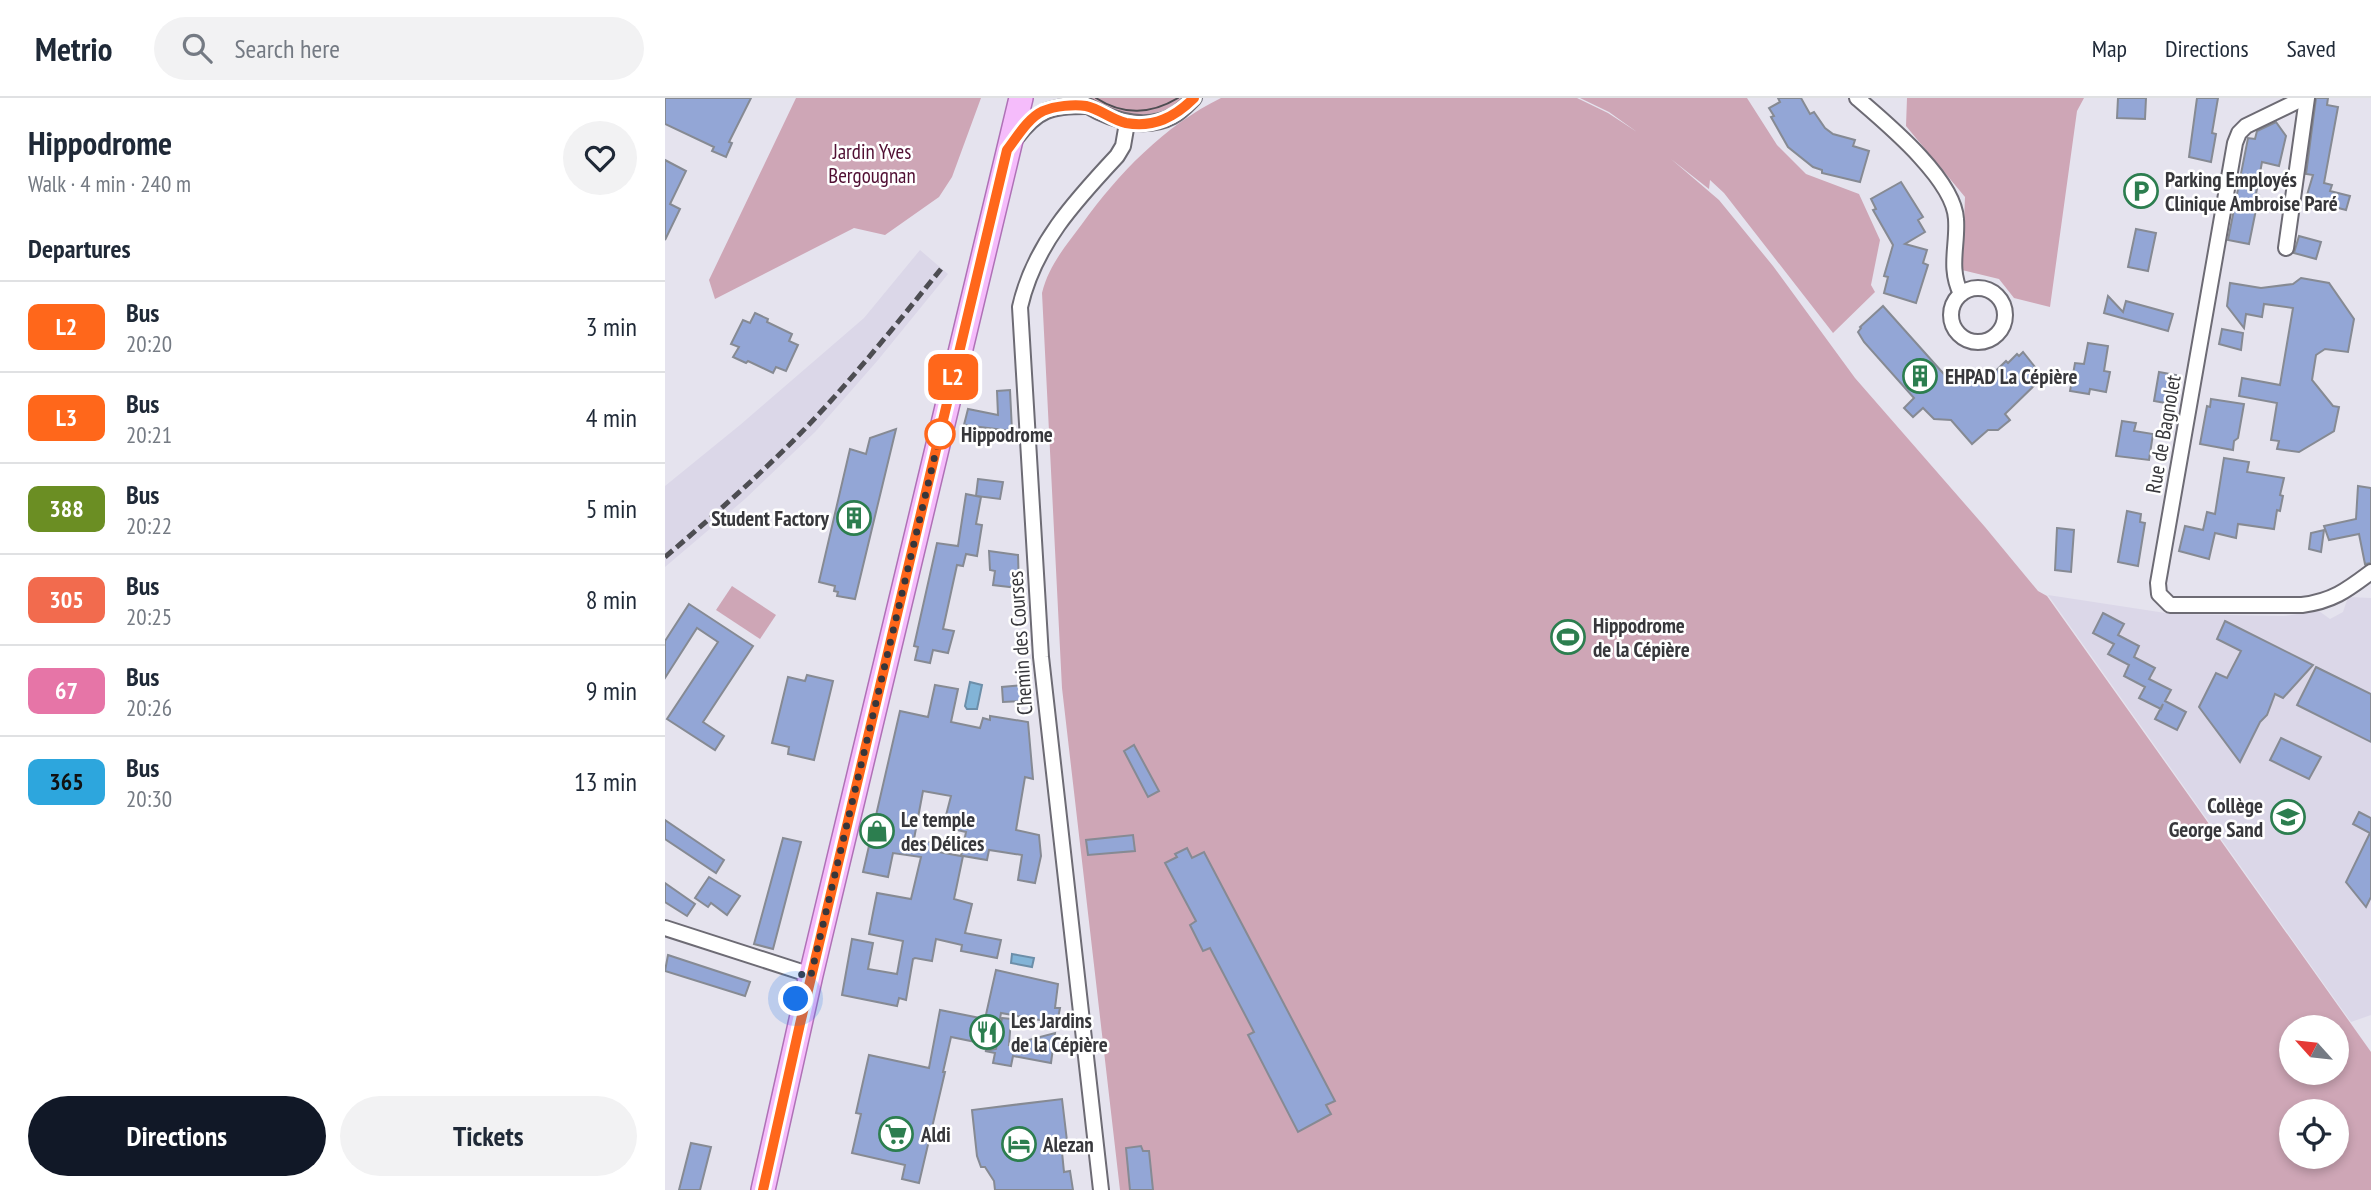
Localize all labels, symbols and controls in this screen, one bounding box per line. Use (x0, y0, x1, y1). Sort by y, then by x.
search box (154, 17, 644, 80)
text: Metrio (35, 27, 112, 70)
icon: search (178, 29, 216, 67)
text: Search here (234, 32, 340, 65)
text: Map (2092, 33, 2127, 64)
text: Directions (2165, 33, 2249, 64)
text: Saved (2287, 33, 2336, 64)
text: Hippodrome (28, 121, 172, 164)
button: heart (563, 121, 637, 195)
park label: Jardin Yves Bergougnan (828, 138, 916, 189)
place label: Parking Employés Clinique Ambroise Paré (2165, 166, 2338, 217)
text: Walk · 4 min · 240 m (28, 169, 191, 198)
parking icon: Parking Employés Clinique Ambroise Paré (2122, 172, 2160, 210)
text: Departures (28, 232, 131, 265)
text: Bus (126, 296, 159, 329)
text: 3 min (586, 310, 637, 343)
text: L2 (56, 311, 77, 342)
text: 20:20 (126, 329, 172, 358)
line badge: L2 (921, 354, 985, 400)
building icon: EHPAD La Cépière (1901, 357, 1939, 395)
text: L2 (942, 361, 964, 392)
place label: EHPAD La Cépière (1945, 363, 2078, 390)
street label: Rue de Bagnolet (2139, 373, 2187, 495)
text: Bus (126, 387, 159, 420)
text: 4 min (586, 401, 637, 434)
text: L3 (56, 402, 77, 433)
marker: Hippodrome (925, 419, 955, 449)
text: 20:21 (126, 420, 172, 449)
place label: Hippodrome (961, 421, 1053, 448)
text: Bus (126, 478, 159, 511)
text: 5 min (586, 492, 637, 525)
text: 388 (49, 493, 84, 524)
building icon: Student Factory (835, 499, 873, 537)
place label: Student Factory (711, 505, 830, 532)
text: 20:22 (126, 511, 172, 540)
text: Bus (126, 569, 159, 602)
street label: Chemin des Courses (1001, 570, 1039, 716)
text: 8 min (586, 583, 637, 616)
text: 305 (49, 584, 84, 615)
text: 20:25 (126, 602, 172, 631)
place label: Hippodrome de la Cépière (1593, 612, 1690, 663)
sports icon: Hippodrome de la Cépière (1549, 618, 1587, 656)
text: Bus (126, 660, 159, 693)
text: 9 min (586, 674, 637, 707)
text: 67 (55, 675, 78, 706)
text: 20:26 (126, 693, 172, 722)
text: Bus (126, 751, 159, 784)
text: 13 min (574, 765, 637, 798)
text: 365 (49, 766, 84, 797)
text: 20:30 (126, 784, 172, 813)
place label: Collège George Sand (2169, 792, 2263, 843)
school or university icon: Collège George Sand (2269, 798, 2307, 836)
place label: Le temple des Délices (901, 806, 984, 857)
shop icon: Le temple des Délices (858, 812, 896, 850)
your location (778, 981, 813, 1016)
place label: Les Jardins de la Cépière (1011, 1007, 1108, 1058)
restaurant icon: Les Jardins de la Cépière (968, 1013, 1006, 1051)
north arrow (2279, 1015, 2349, 1085)
map controls (2279, 1015, 2349, 1169)
button: Directions (28, 1096, 326, 1176)
button: Tickets (340, 1096, 637, 1176)
button: locate (2279, 1099, 2349, 1169)
supermarket icon: Aldi (877, 1115, 915, 1153)
place label: Aldi (920, 1121, 951, 1148)
hotel icon: Alezan (1000, 1125, 1038, 1163)
place label: Alezan (1042, 1131, 1094, 1158)

